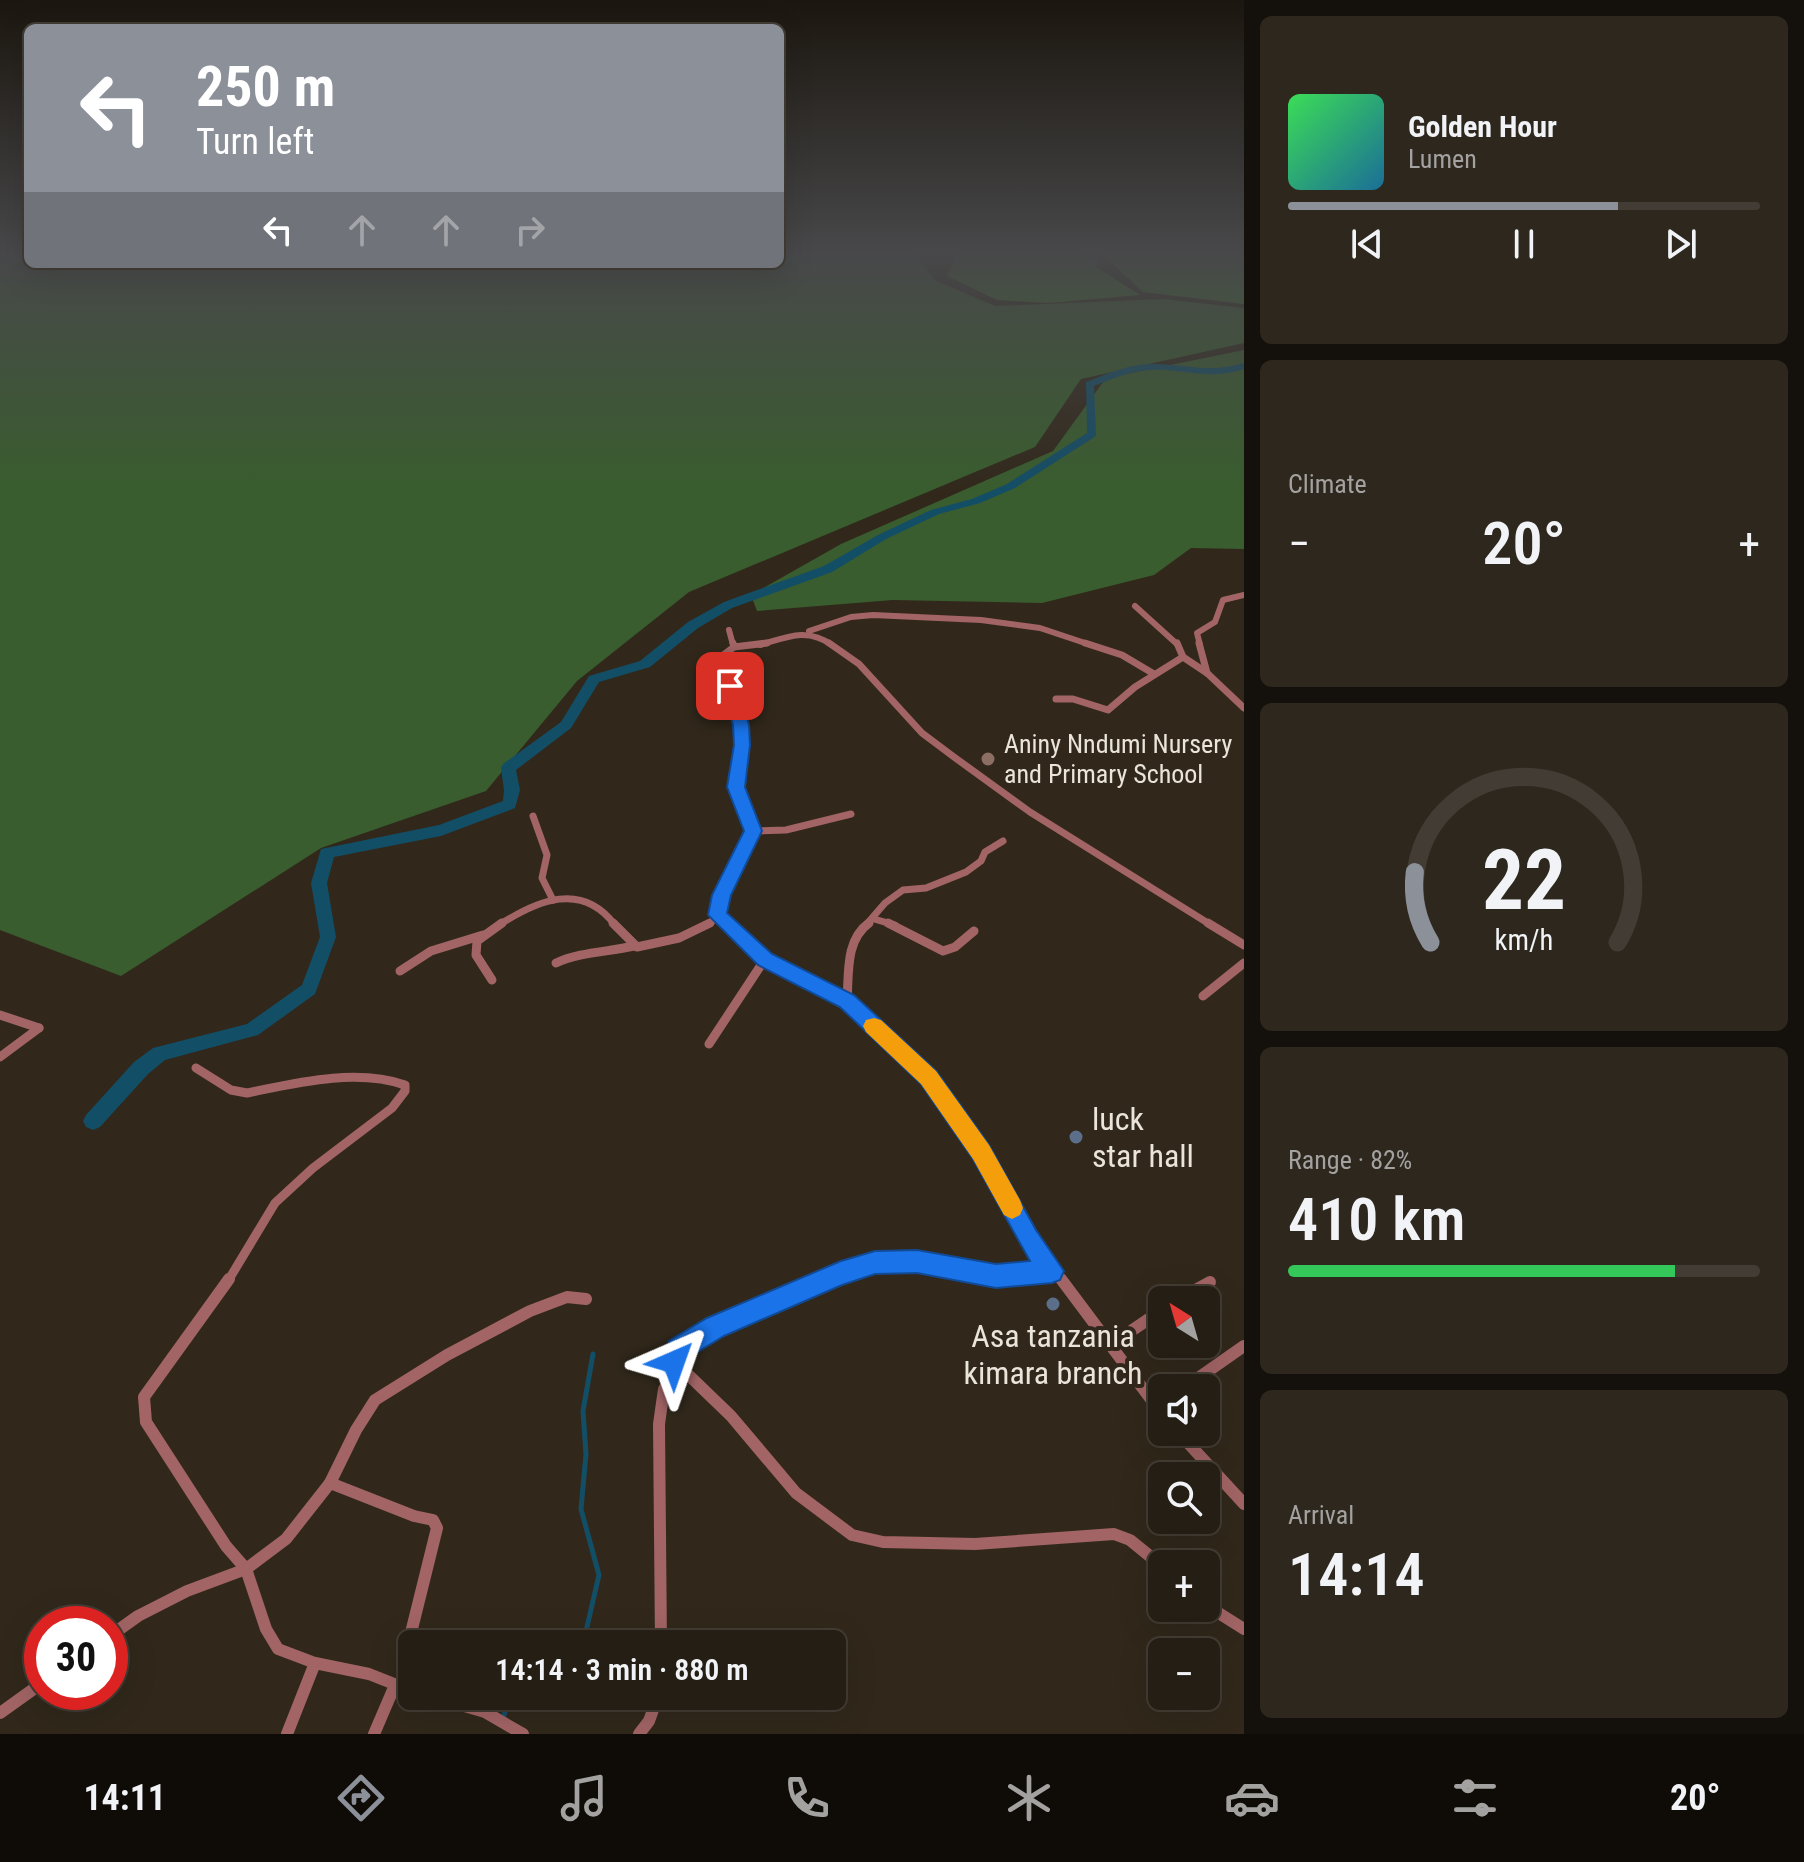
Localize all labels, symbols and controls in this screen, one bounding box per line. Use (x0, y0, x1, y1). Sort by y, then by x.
text: 250 m (196, 54, 335, 120)
icon: left (64, 56, 168, 160)
text: Golden Hour (1408, 109, 1557, 144)
text: Turn left (196, 121, 314, 163)
text: Lumen (1408, 144, 1477, 174)
icon: left (256, 208, 300, 252)
icon: ahead (340, 208, 384, 252)
icon: ahead (424, 208, 468, 252)
icon: right (508, 208, 552, 252)
icon: previous (1345, 222, 1389, 266)
icon: pause (1502, 222, 1546, 266)
icon: next (1659, 222, 1703, 266)
text: Climate (1288, 469, 1367, 499)
text: 20° (1482, 508, 1566, 579)
text: − (1288, 518, 1310, 570)
text: + (1738, 518, 1760, 570)
pin (696, 652, 764, 720)
icon: arrive (708, 664, 752, 708)
place label: Aniny Nndumi Nursery and Primary School (1004, 729, 1232, 789)
marker: Aniny Nndumi Nursery and Primary School (979, 750, 997, 768)
text: 22 (1482, 832, 1566, 929)
text: km/h (1495, 923, 1553, 957)
place label: luck star hall (1092, 1100, 1194, 1175)
marker: luck star hall (1067, 1128, 1085, 1146)
text: Range · 82% (1288, 1145, 1412, 1175)
text: 410 km (1288, 1184, 1465, 1255)
north arrow (1148, 1286, 1220, 1358)
map controls (1148, 1286, 1220, 1710)
marker: Asa tanzania kimara branch (1044, 1295, 1062, 1313)
place label: Asa tanzania kimara branch (964, 1317, 1142, 1392)
position arrow (632, 1320, 716, 1404)
button: sound (1148, 1374, 1220, 1446)
button: search (1148, 1462, 1220, 1534)
text: Arrival (1288, 1500, 1354, 1530)
text: 14:14 (1288, 1539, 1425, 1610)
button: + (1148, 1550, 1220, 1622)
speed limit sign: 30 (24, 1606, 128, 1710)
button: − (1148, 1638, 1220, 1710)
text: 14:14 · 3 min · 880 m (495, 1652, 749, 1687)
icon: directions (333, 1770, 389, 1826)
icon: music (556, 1770, 612, 1826)
icon: phone (779, 1770, 835, 1826)
icon: climate (1001, 1770, 1057, 1826)
icon: car (1224, 1770, 1280, 1826)
icon: filters (1447, 1770, 1503, 1826)
text: 14:11 (83, 1777, 166, 1819)
text: 20° (1670, 1777, 1720, 1819)

